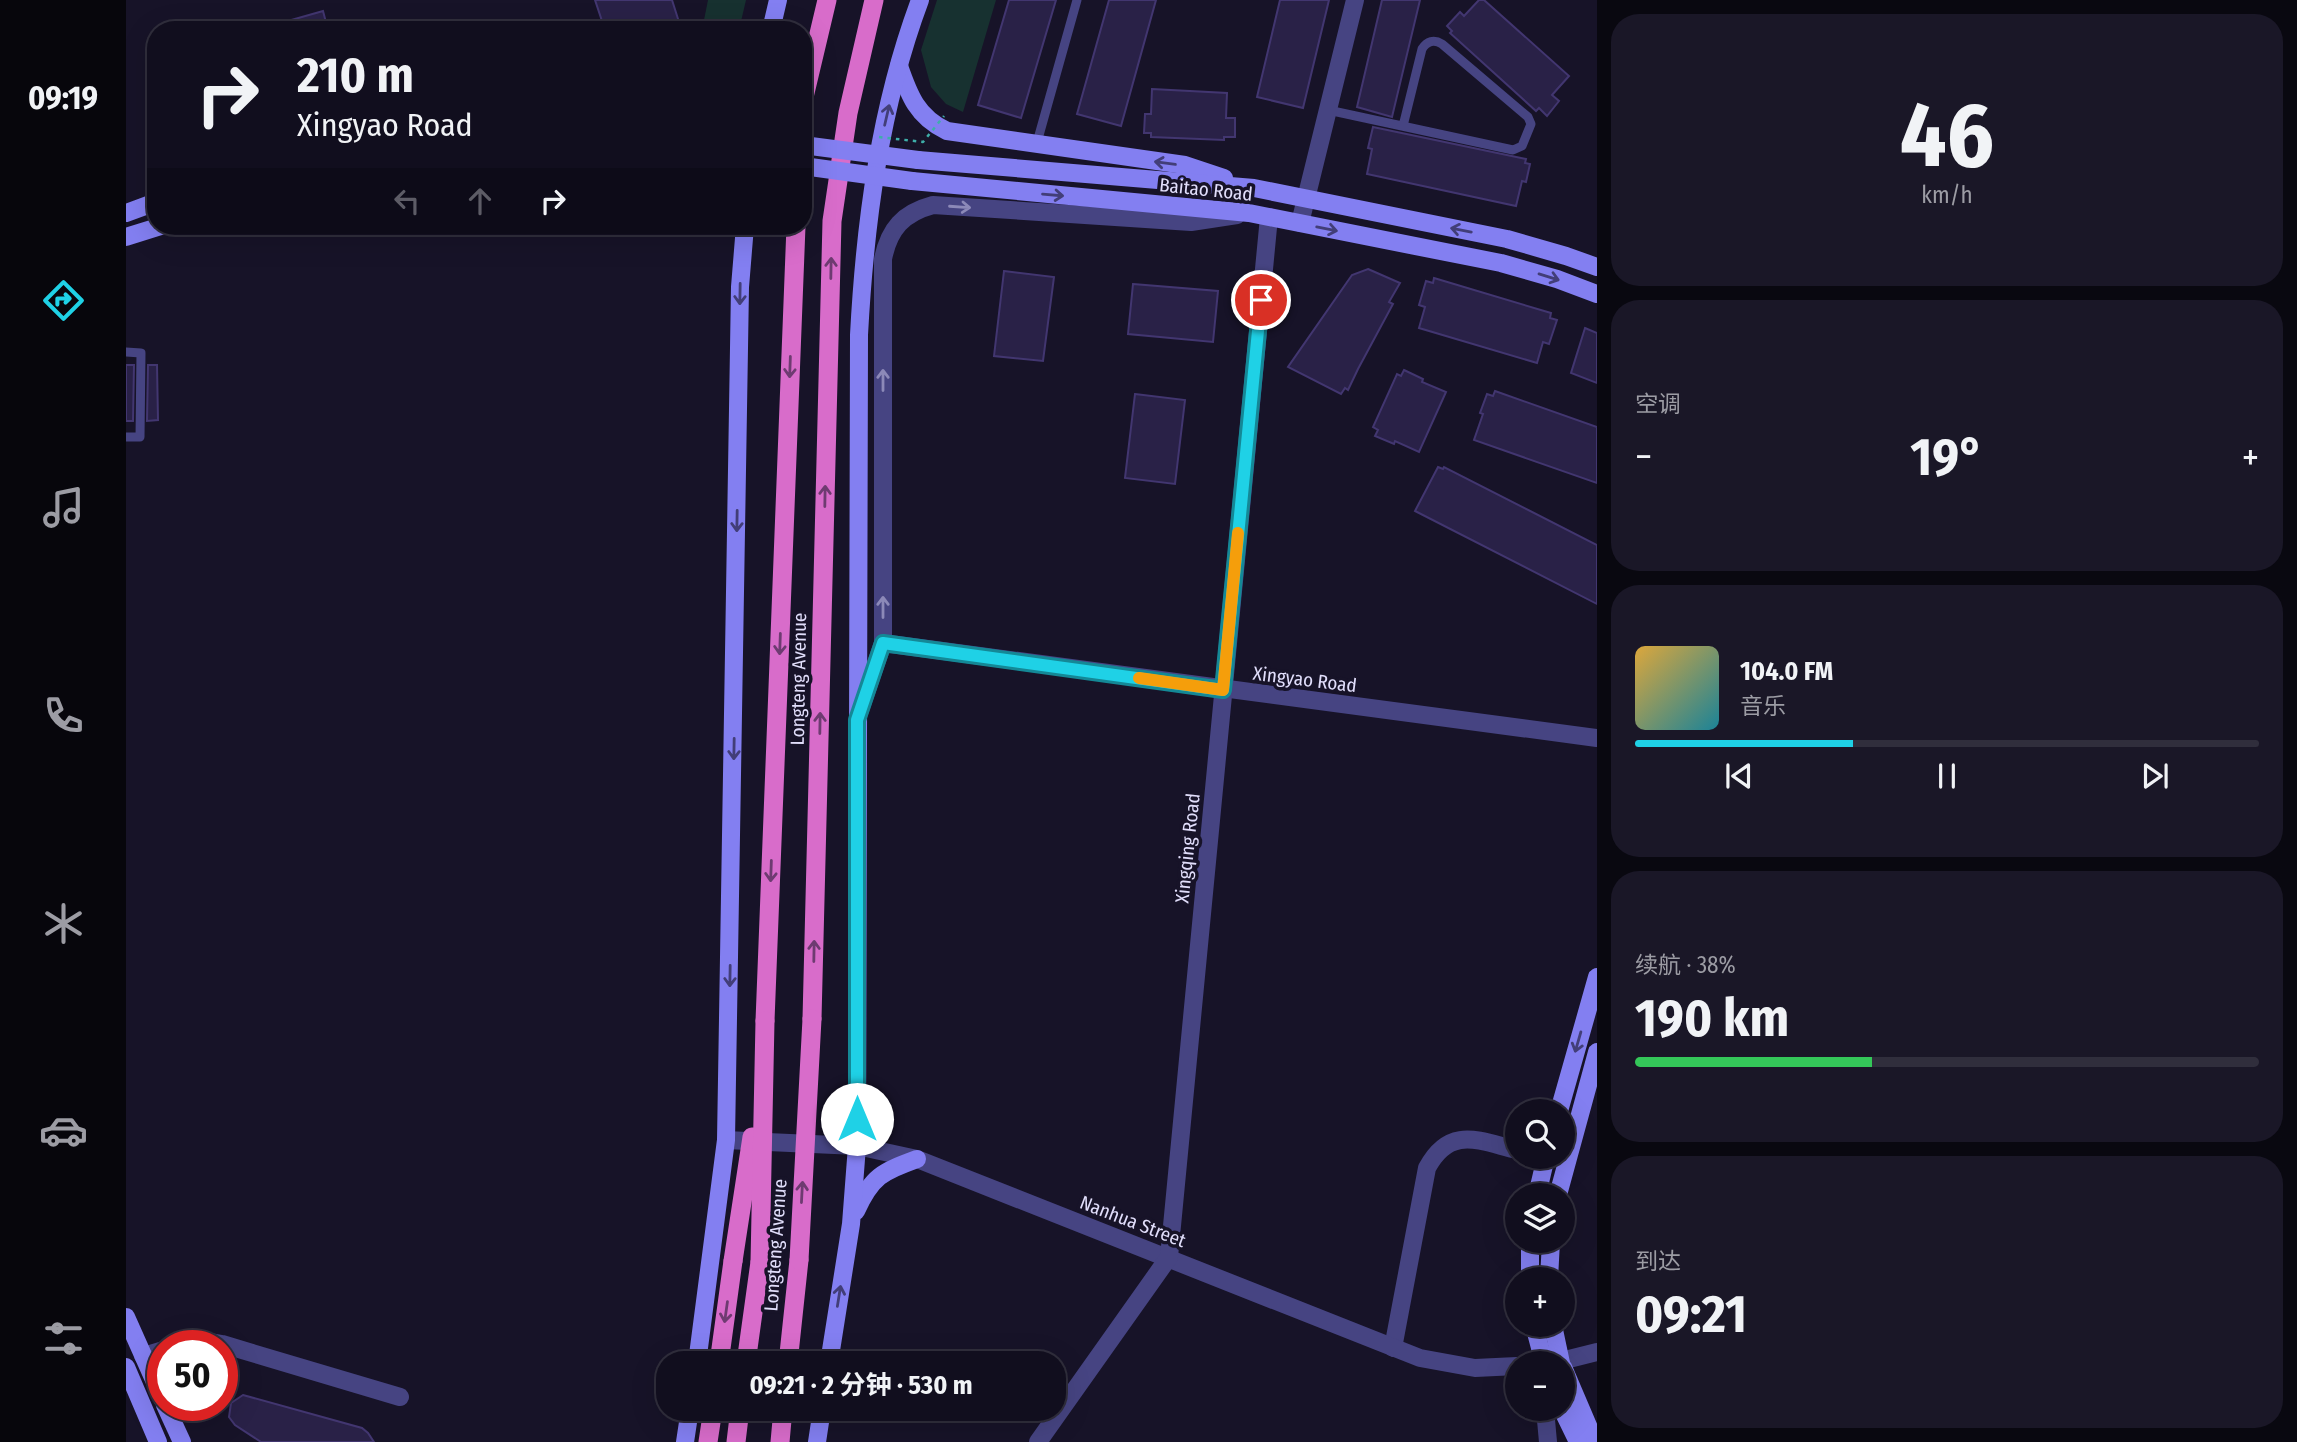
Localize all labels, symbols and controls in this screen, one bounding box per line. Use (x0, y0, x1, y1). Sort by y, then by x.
text: 210 m (297, 46, 414, 105)
icon: right (182, 49, 273, 140)
text: 09:19 (28, 79, 98, 117)
text: 46 (1900, 81, 1994, 190)
one-way arrow (881, 104, 894, 127)
text: Xingyao Road (297, 106, 473, 144)
one-way arrow (1154, 156, 1177, 169)
street label: Baitao Road (1158, 173, 1254, 206)
text: km/h (1921, 181, 1973, 209)
icon: left (388, 182, 426, 220)
icon: ahead (461, 182, 499, 220)
icon: right (534, 182, 572, 220)
one-way arrow (1041, 188, 1064, 201)
one-way arrow (948, 200, 971, 213)
one-way arrow (1315, 222, 1338, 236)
one-way arrow (1450, 222, 1473, 236)
one-way arrow (824, 257, 837, 280)
pin (1231, 270, 1291, 330)
one-way arrow (1538, 272, 1560, 284)
icon: directions (39, 276, 88, 325)
icon: arrive (1242, 281, 1280, 319)
one-way arrow (733, 282, 747, 305)
one-way arrow (784, 356, 797, 379)
one-way arrow (876, 368, 890, 391)
text: 空调 (1635, 390, 1681, 418)
text: 19° (1910, 426, 1984, 489)
text: − (1635, 434, 1652, 480)
text: + (2242, 434, 2259, 480)
icon: music (39, 483, 88, 532)
one-way arrow (818, 484, 832, 507)
one-way arrow (730, 510, 744, 533)
one-way arrow (876, 596, 890, 619)
street label: Longteng Avenue (786, 612, 811, 746)
one-way arrow (773, 632, 786, 655)
text: 104.0 FM (1740, 656, 1833, 687)
street label: Xingyao Road (1252, 662, 1358, 697)
icon: phone (39, 691, 88, 740)
text: 音乐 (1740, 692, 1786, 720)
one-way arrow (813, 712, 826, 735)
one-way arrow (727, 737, 741, 760)
icon: previous (1720, 757, 1758, 795)
icon: pause (1928, 757, 1966, 795)
icon: next (2136, 757, 2174, 795)
street label: Xingqing Road (1170, 792, 1205, 904)
one-way arrow (764, 859, 777, 882)
icon: climate (39, 899, 88, 948)
one-way arrow (807, 939, 821, 962)
text: 续航 · 38% (1635, 951, 1736, 979)
one-way arrow (723, 964, 736, 987)
text: 190 km (1635, 987, 1789, 1050)
one-way arrow (1571, 1031, 1584, 1053)
position arrow (820, 1082, 894, 1156)
map controls (1505, 1099, 1575, 1421)
button: search (1505, 1099, 1575, 1169)
icon: car (39, 1106, 88, 1155)
street label: Longteng Avenue (759, 1178, 792, 1312)
one-way arrow (796, 1180, 809, 1203)
button: layers (1505, 1183, 1575, 1253)
street label: Nanhua Street (1077, 1191, 1190, 1252)
text: 到达 (1635, 1247, 1681, 1275)
button: + (1505, 1267, 1575, 1337)
text: 09:21 (1635, 1283, 1747, 1346)
one-way arrow (833, 1285, 846, 1308)
one-way arrow (720, 1300, 733, 1323)
icon: filters (39, 1314, 88, 1363)
speed limit sign: 50 (147, 1330, 238, 1421)
button: − (1505, 1351, 1575, 1421)
text: 09:21 · 2 分钟 · 530 m (749, 1370, 973, 1401)

